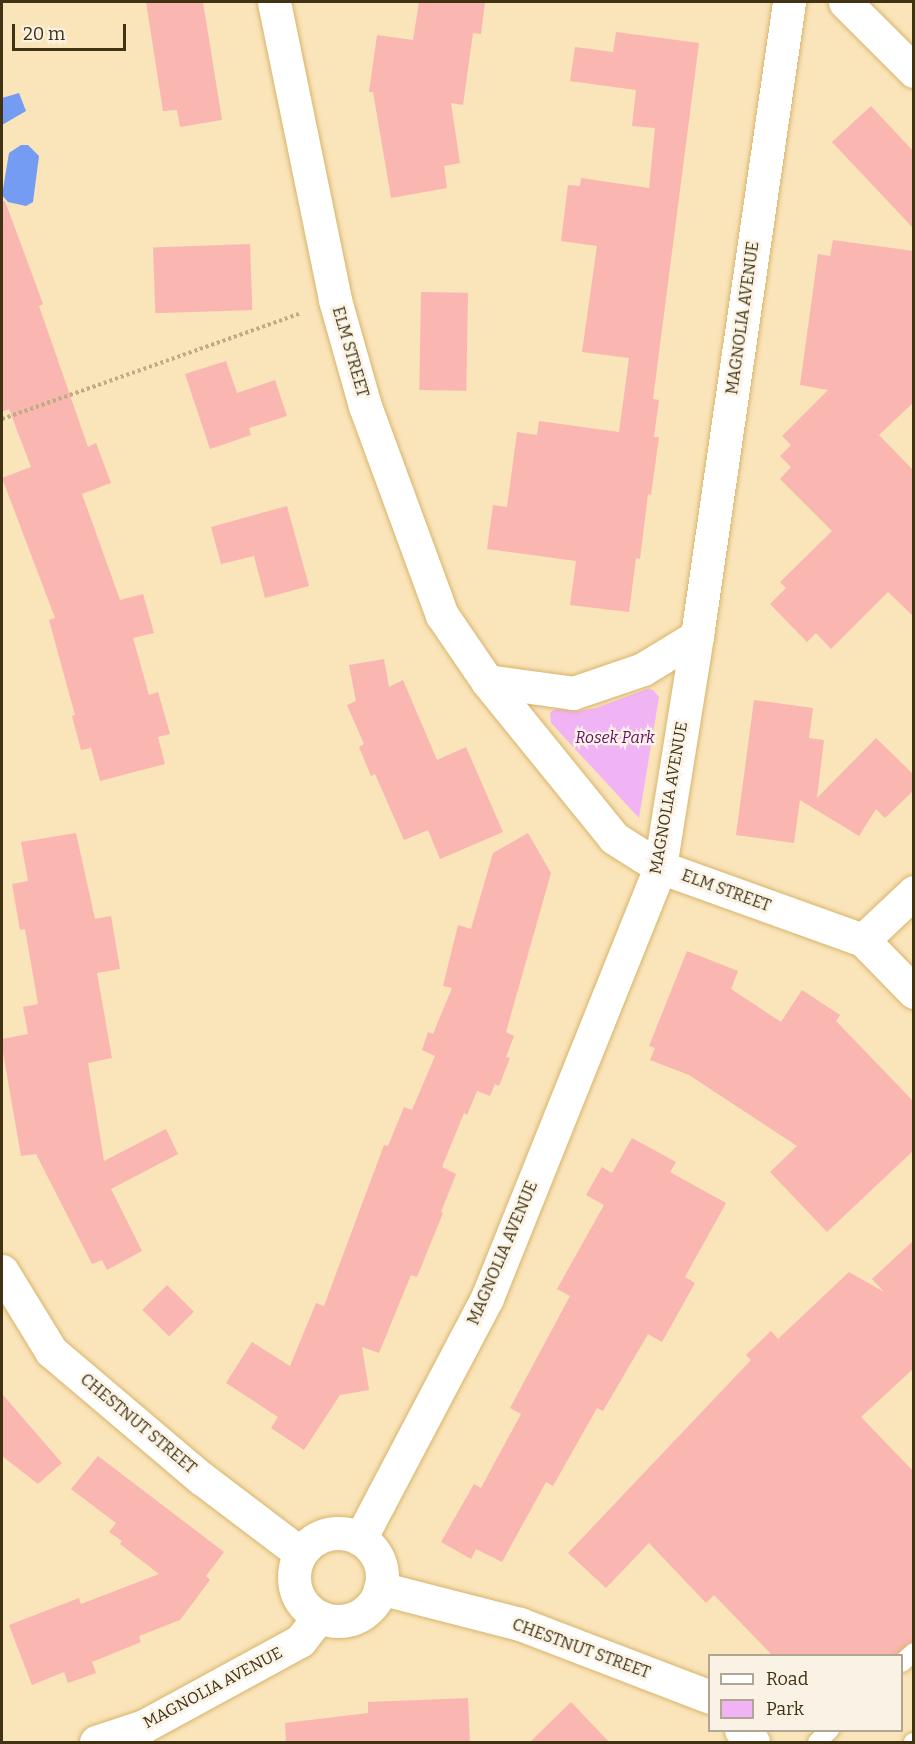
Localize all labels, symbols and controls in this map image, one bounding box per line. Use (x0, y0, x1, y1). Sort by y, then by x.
scale bar (15, 12, 129, 50)
text: 20 m (23, 23, 65, 45)
street label: MAGNOLIA AVENUE (723, 240, 763, 396)
street label: ELM STREET (328, 304, 372, 400)
street label: MAGNOLIA AVENUE (646, 720, 692, 876)
park label: Rosek Park (575, 728, 655, 748)
street label: ELM STREET (679, 866, 773, 916)
street label: MAGNOLIA AVENUE (464, 1178, 542, 1328)
street label: CHESTNUT STREET (76, 1370, 200, 1478)
street label: CHESTNUT STREET (509, 1615, 653, 1683)
street label: MAGNOLIA AVENUE (140, 1643, 286, 1733)
legend (708, 1654, 903, 1732)
text: Road (766, 1668, 808, 1690)
text: Park (766, 1698, 804, 1720)

